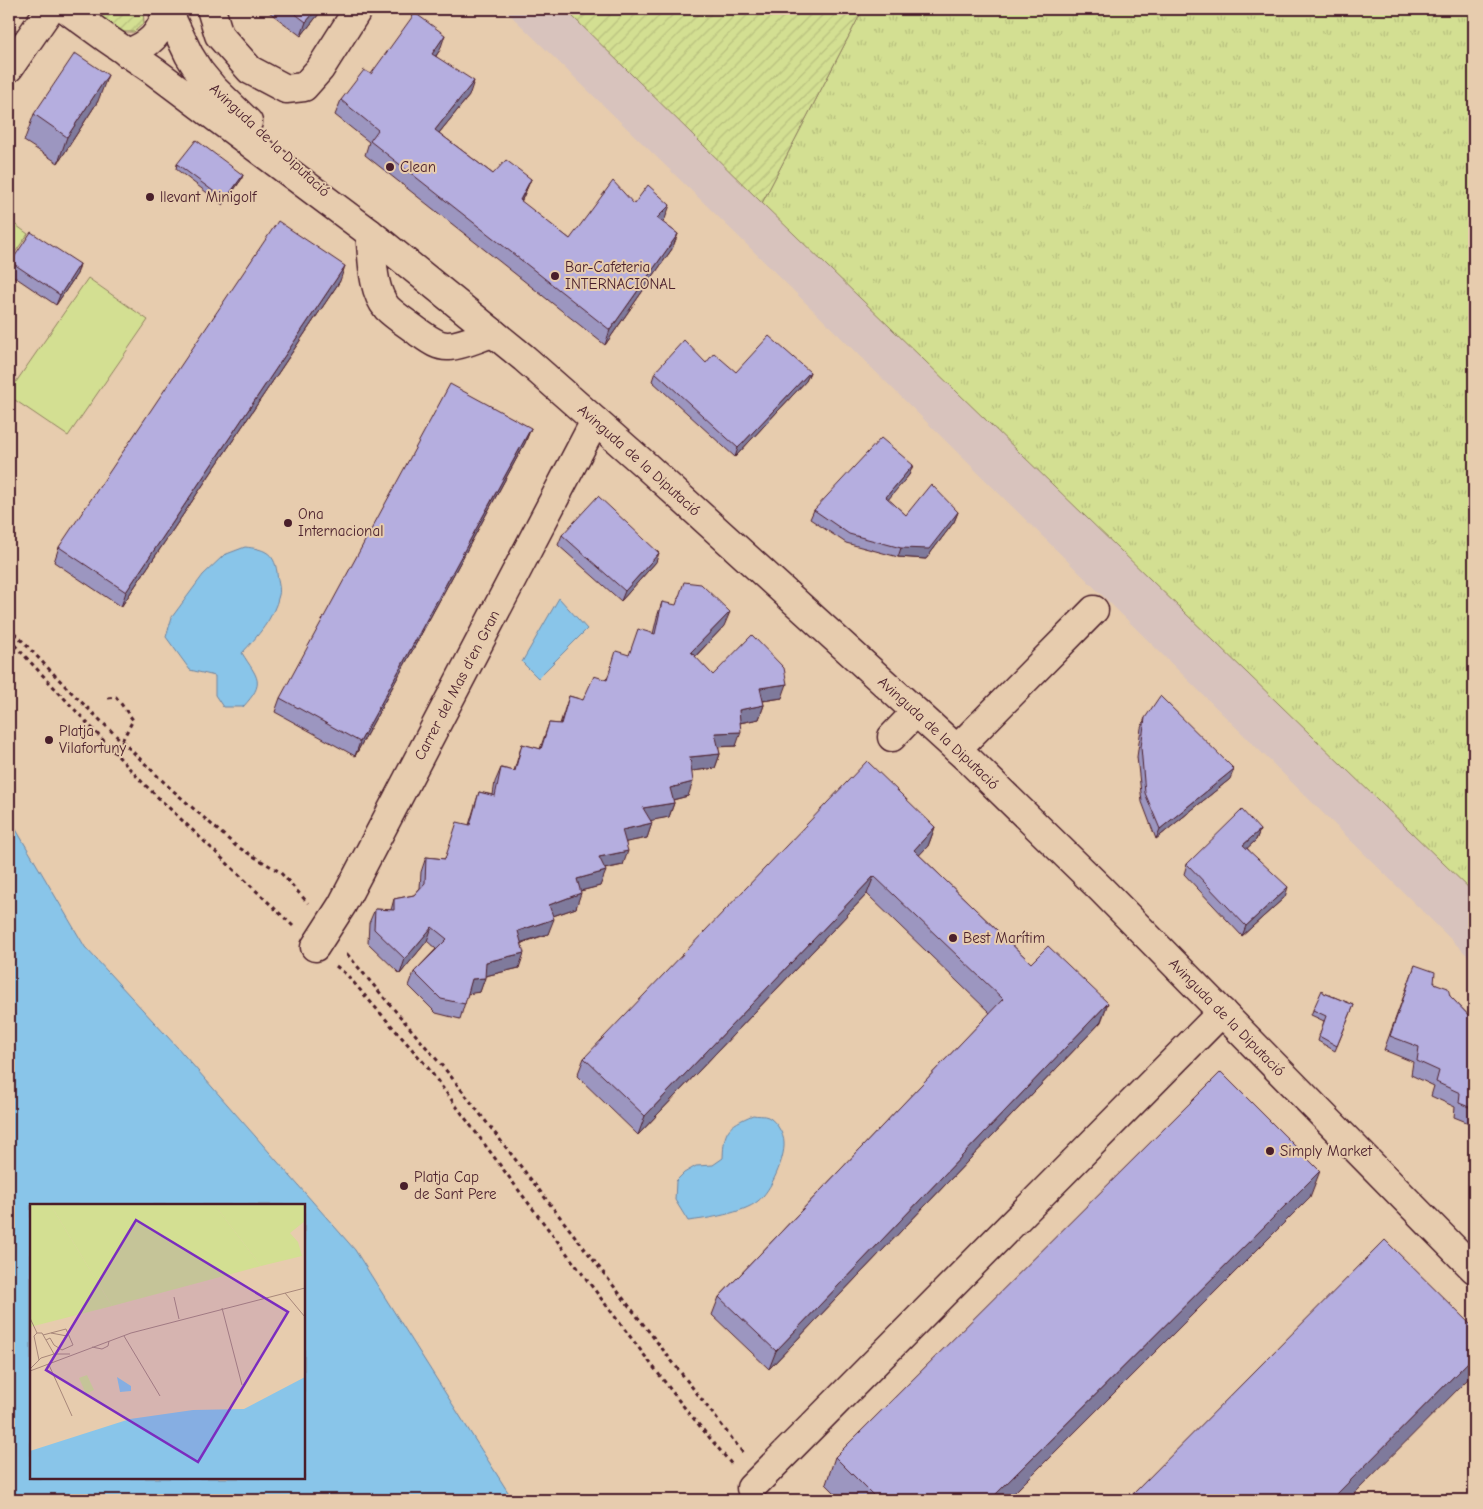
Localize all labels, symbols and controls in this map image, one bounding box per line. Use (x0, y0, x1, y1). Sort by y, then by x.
street label: Avinguda de la Diputació (206, 79, 334, 201)
place label: Clean (400, 158, 436, 176)
marker: Clean (384, 161, 396, 173)
place label: llevant Minigolf (160, 188, 257, 206)
marker: llevant Minigolf (144, 191, 156, 203)
place label: Bar-Cafeteria INTERNACIONAL (565, 258, 676, 293)
marker: Bar-Cafeteria INTERNACIONAL (549, 270, 561, 282)
street label: Avinguda de la Diputació (574, 401, 704, 520)
place label: Ona Internacional (298, 505, 383, 540)
marker: Ona Internacional (282, 517, 294, 529)
street label: Carrer del Mas d'en Gran (410, 607, 504, 763)
street label: Avinguda de la Diputació (874, 673, 1003, 793)
place label: Platja Vilafortuny (59, 722, 127, 757)
marker: Platja Vilafortuny (43, 734, 55, 746)
place label: Best Marítim (963, 929, 1045, 947)
marker: Best Marítim (947, 932, 959, 944)
street label: Avinguda de la Diputació (1165, 954, 1289, 1080)
place label: Simply Market (1280, 1142, 1373, 1160)
marker: Simply Market (1264, 1145, 1276, 1157)
place label: Platja Cap de Sant Pere (414, 1168, 497, 1203)
marker: Platja Cap de Sant Pere (398, 1180, 410, 1192)
inset map (30, 1204, 305, 1479)

